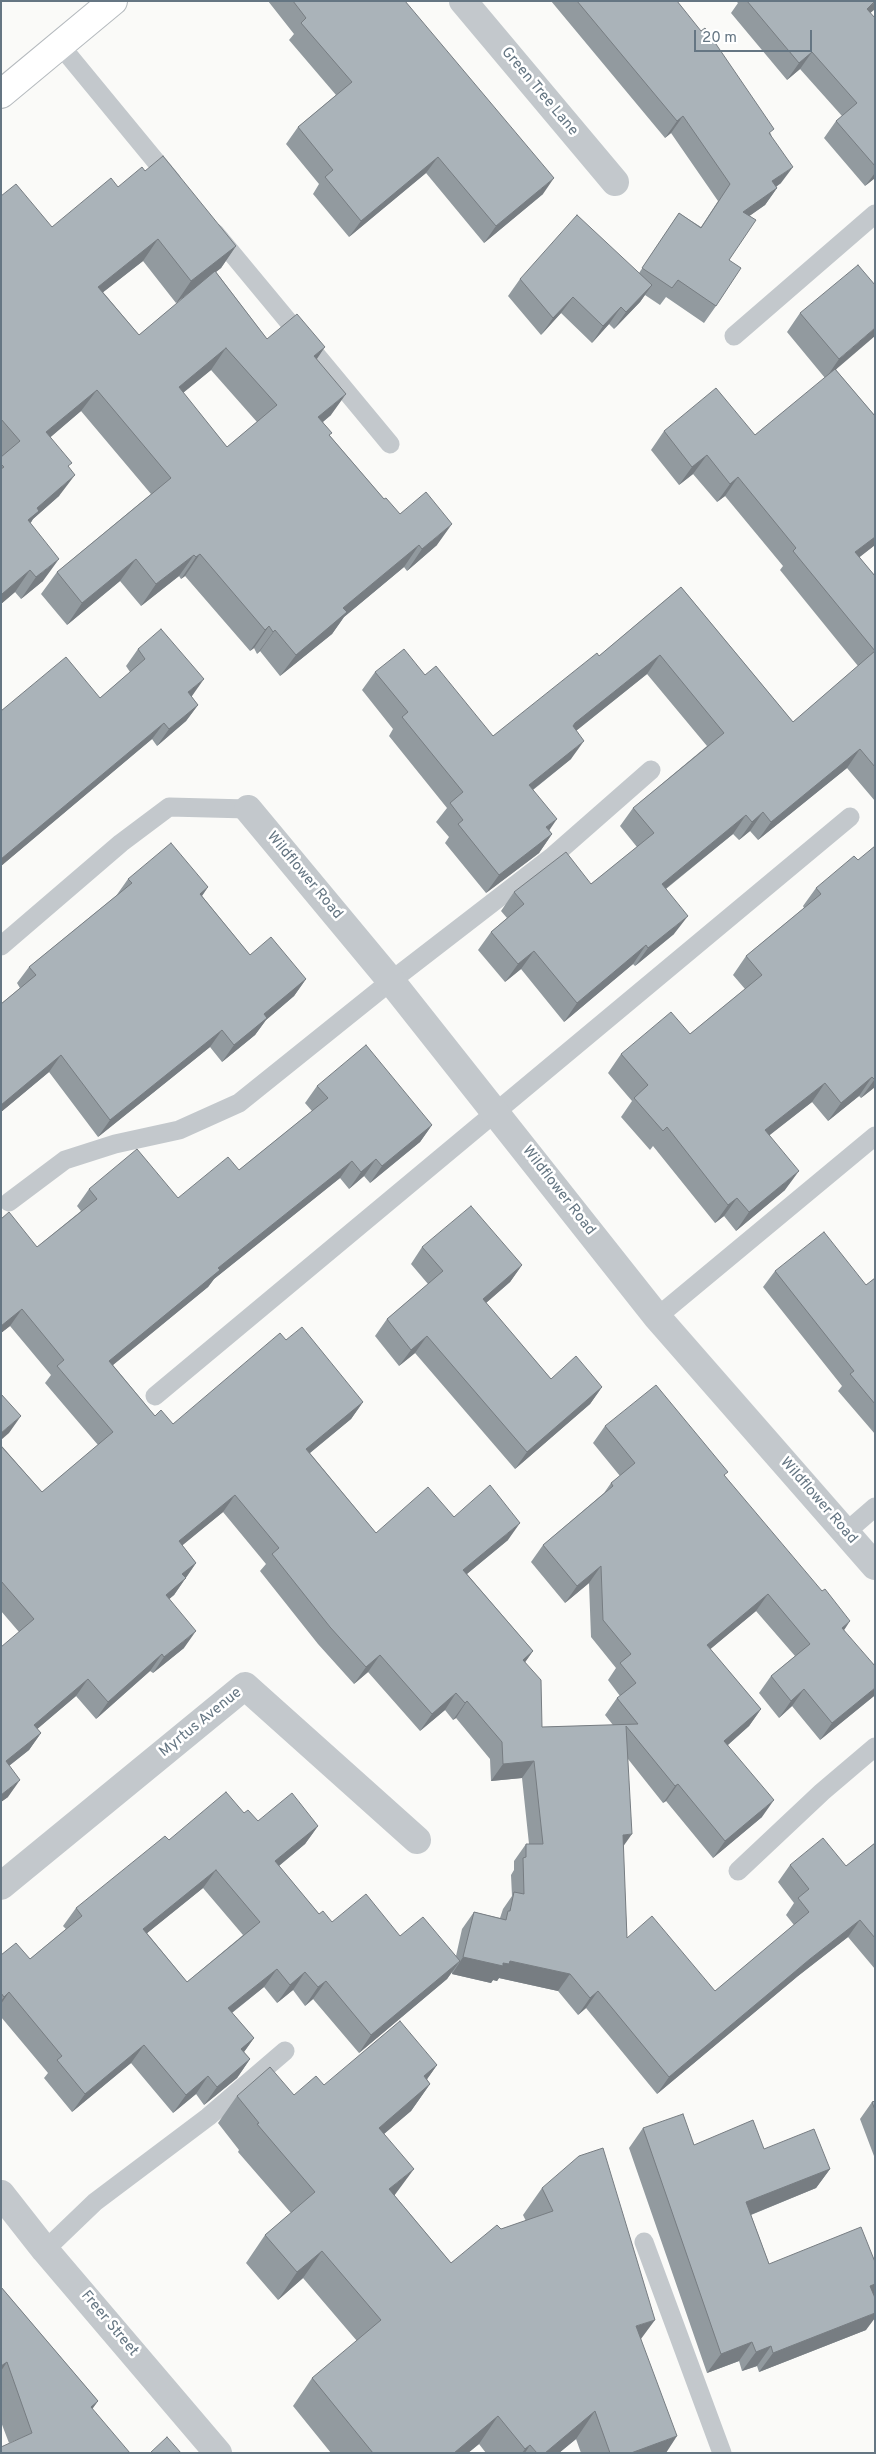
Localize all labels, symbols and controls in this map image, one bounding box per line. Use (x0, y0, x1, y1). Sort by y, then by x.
scale bar (696, 20, 814, 52)
text: 20 m (702, 29, 737, 48)
street label: Green Tree Lane (497, 44, 581, 140)
street label: Wildflower Road (262, 829, 346, 923)
street label: Wildflower Road (517, 1143, 599, 1239)
street label: Wildflower Road (776, 1454, 860, 1548)
street label: Myrtus Avenue (156, 1684, 246, 1762)
street label: Freer Street (76, 2288, 142, 2360)

